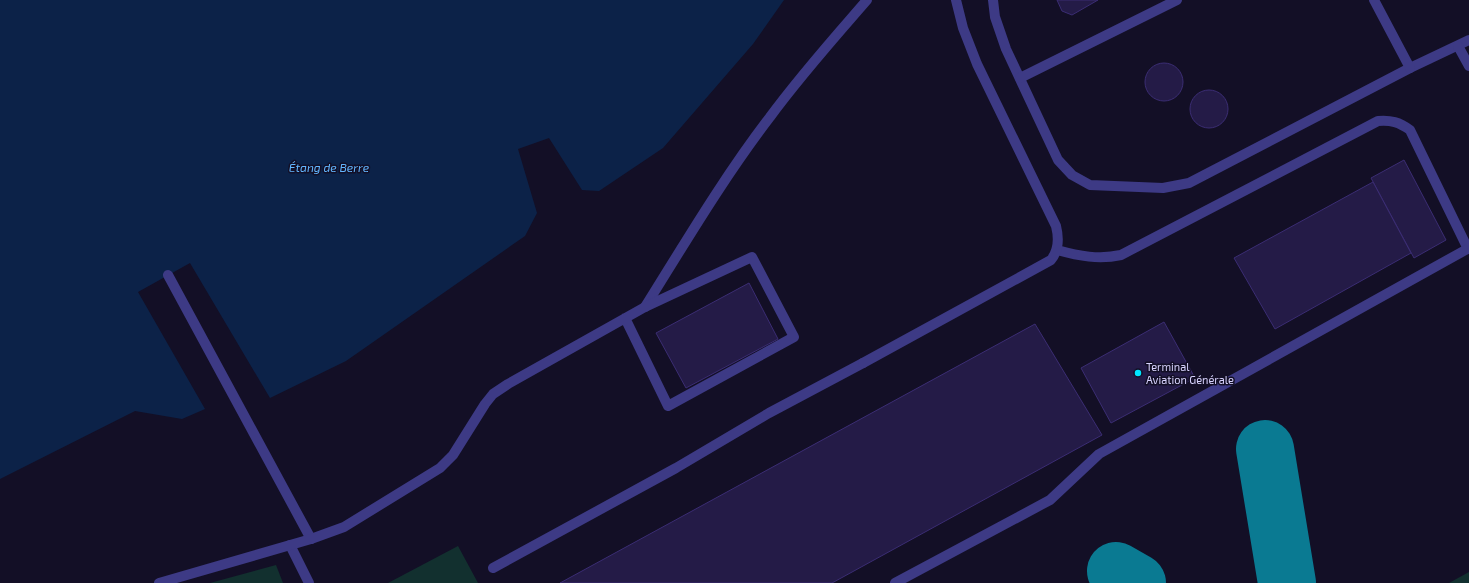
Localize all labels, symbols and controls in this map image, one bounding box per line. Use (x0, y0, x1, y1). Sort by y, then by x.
water label: Étang de Berre (289, 160, 370, 174)
place label: Terminal Aviation Générale (1146, 360, 1234, 386)
marker: Terminal Aviation Générale (1133, 368, 1143, 378)

